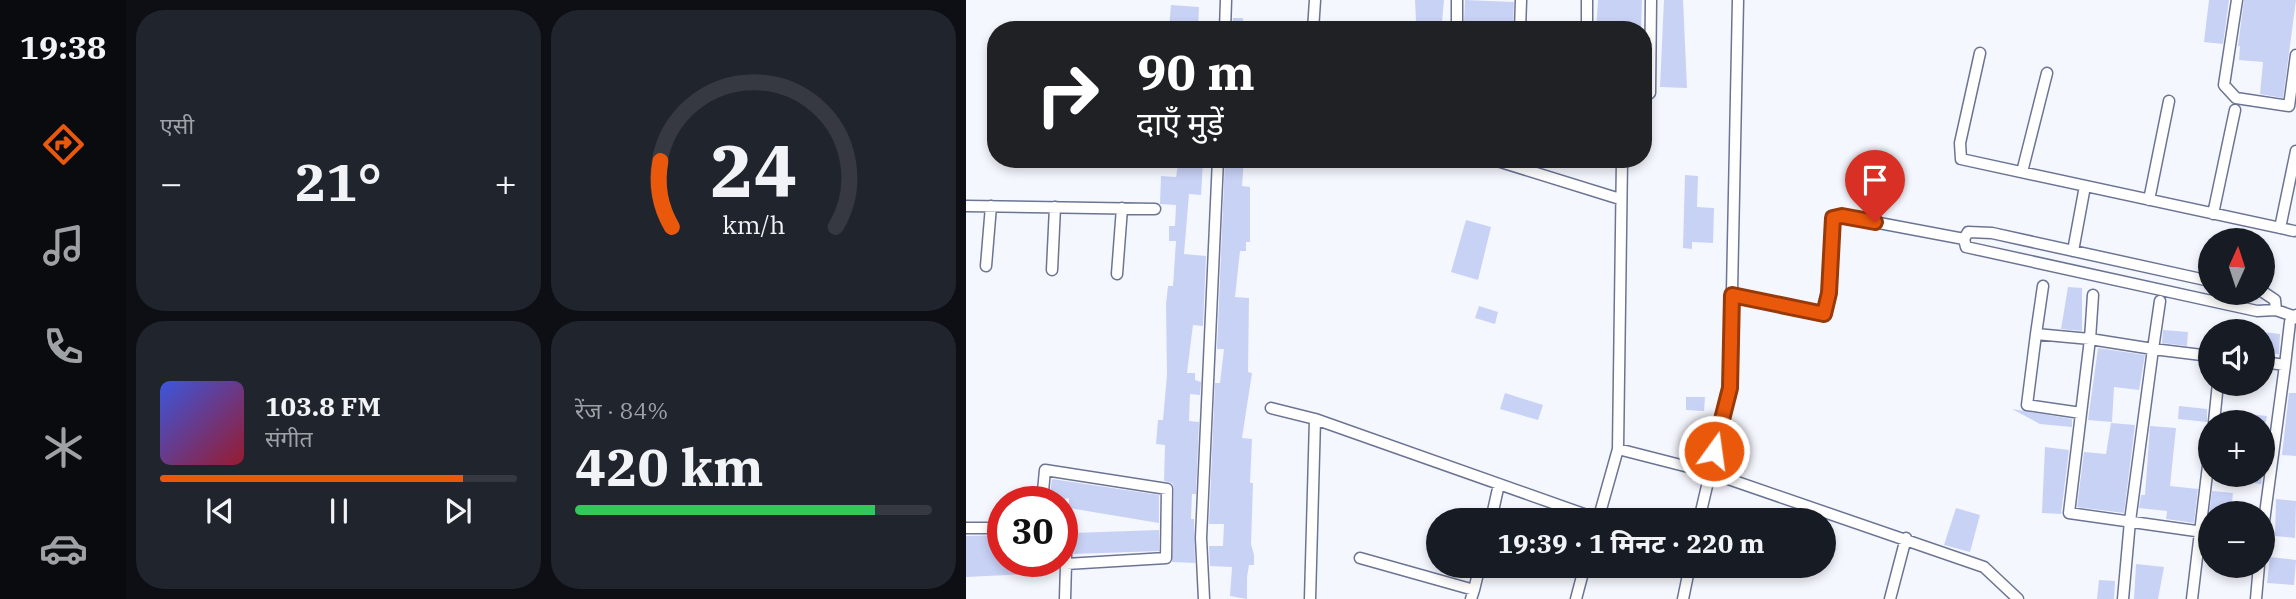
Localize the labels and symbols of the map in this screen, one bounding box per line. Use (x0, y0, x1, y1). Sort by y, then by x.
pin (1845, 150, 1905, 222)
north arrow (2198, 228, 2275, 304)
position arrow (1677, 414, 1751, 488)
speed limit sign: 30 (987, 486, 1078, 577)

